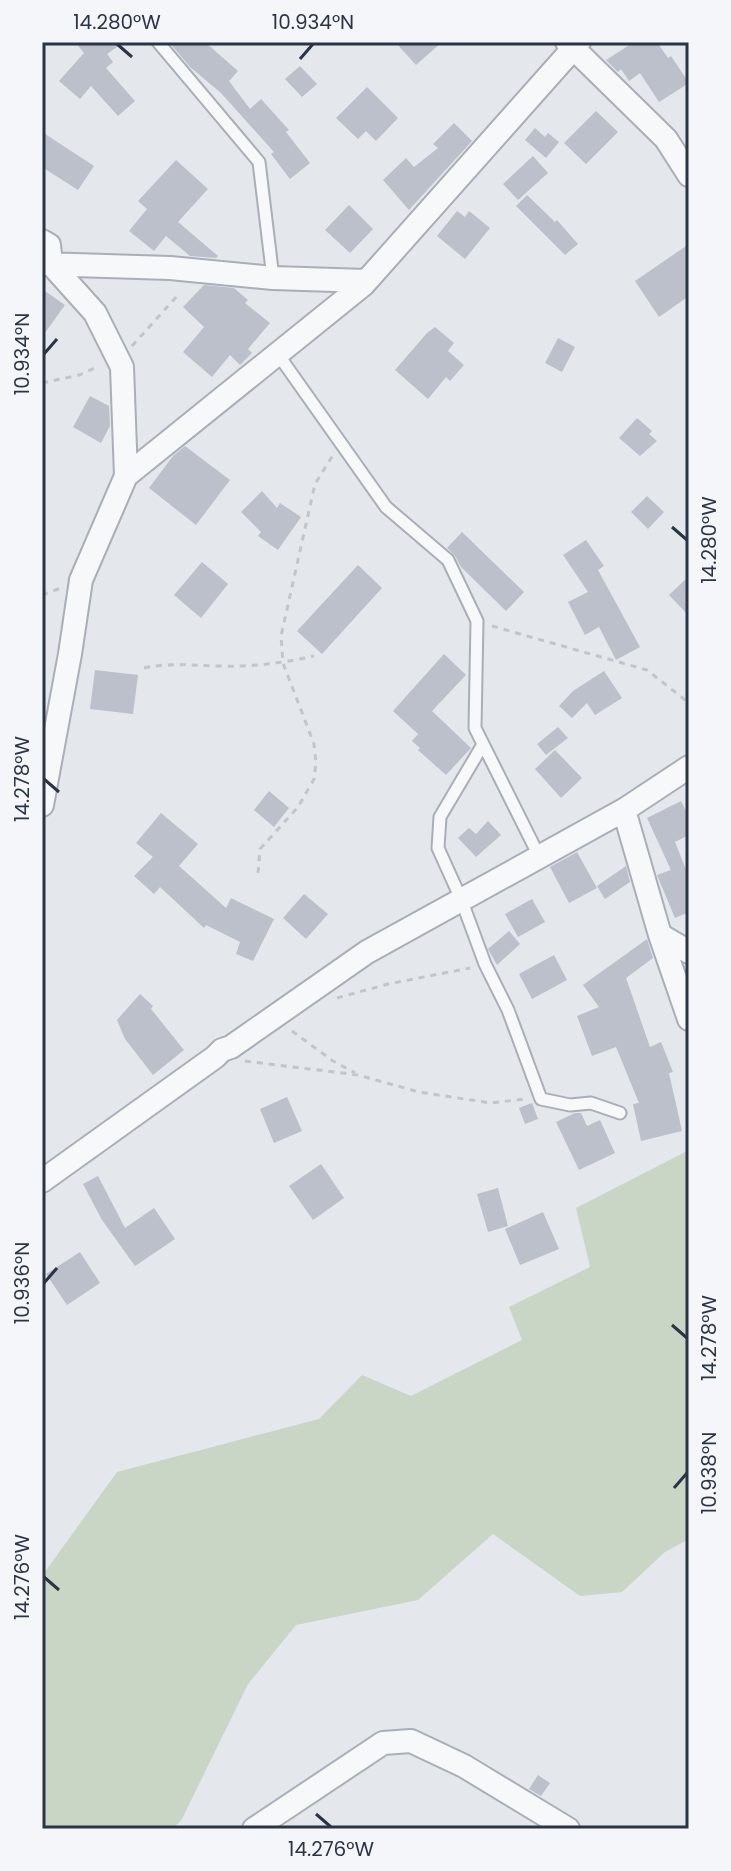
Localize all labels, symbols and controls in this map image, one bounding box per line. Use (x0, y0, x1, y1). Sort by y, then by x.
text: 14.280°W (73, 8, 161, 36)
text: 10.934°N (272, 8, 354, 36)
text: 10.934°N (8, 313, 36, 395)
text: 14.280°W (695, 496, 723, 584)
text: 14.278°W (8, 736, 36, 822)
text: 10.936°N (8, 1242, 36, 1324)
text: 14.278°W (695, 1295, 723, 1381)
text: 10.938°N (695, 1432, 723, 1514)
text: 14.276°W (8, 1534, 36, 1620)
text: 14.276°W (288, 1835, 374, 1863)

